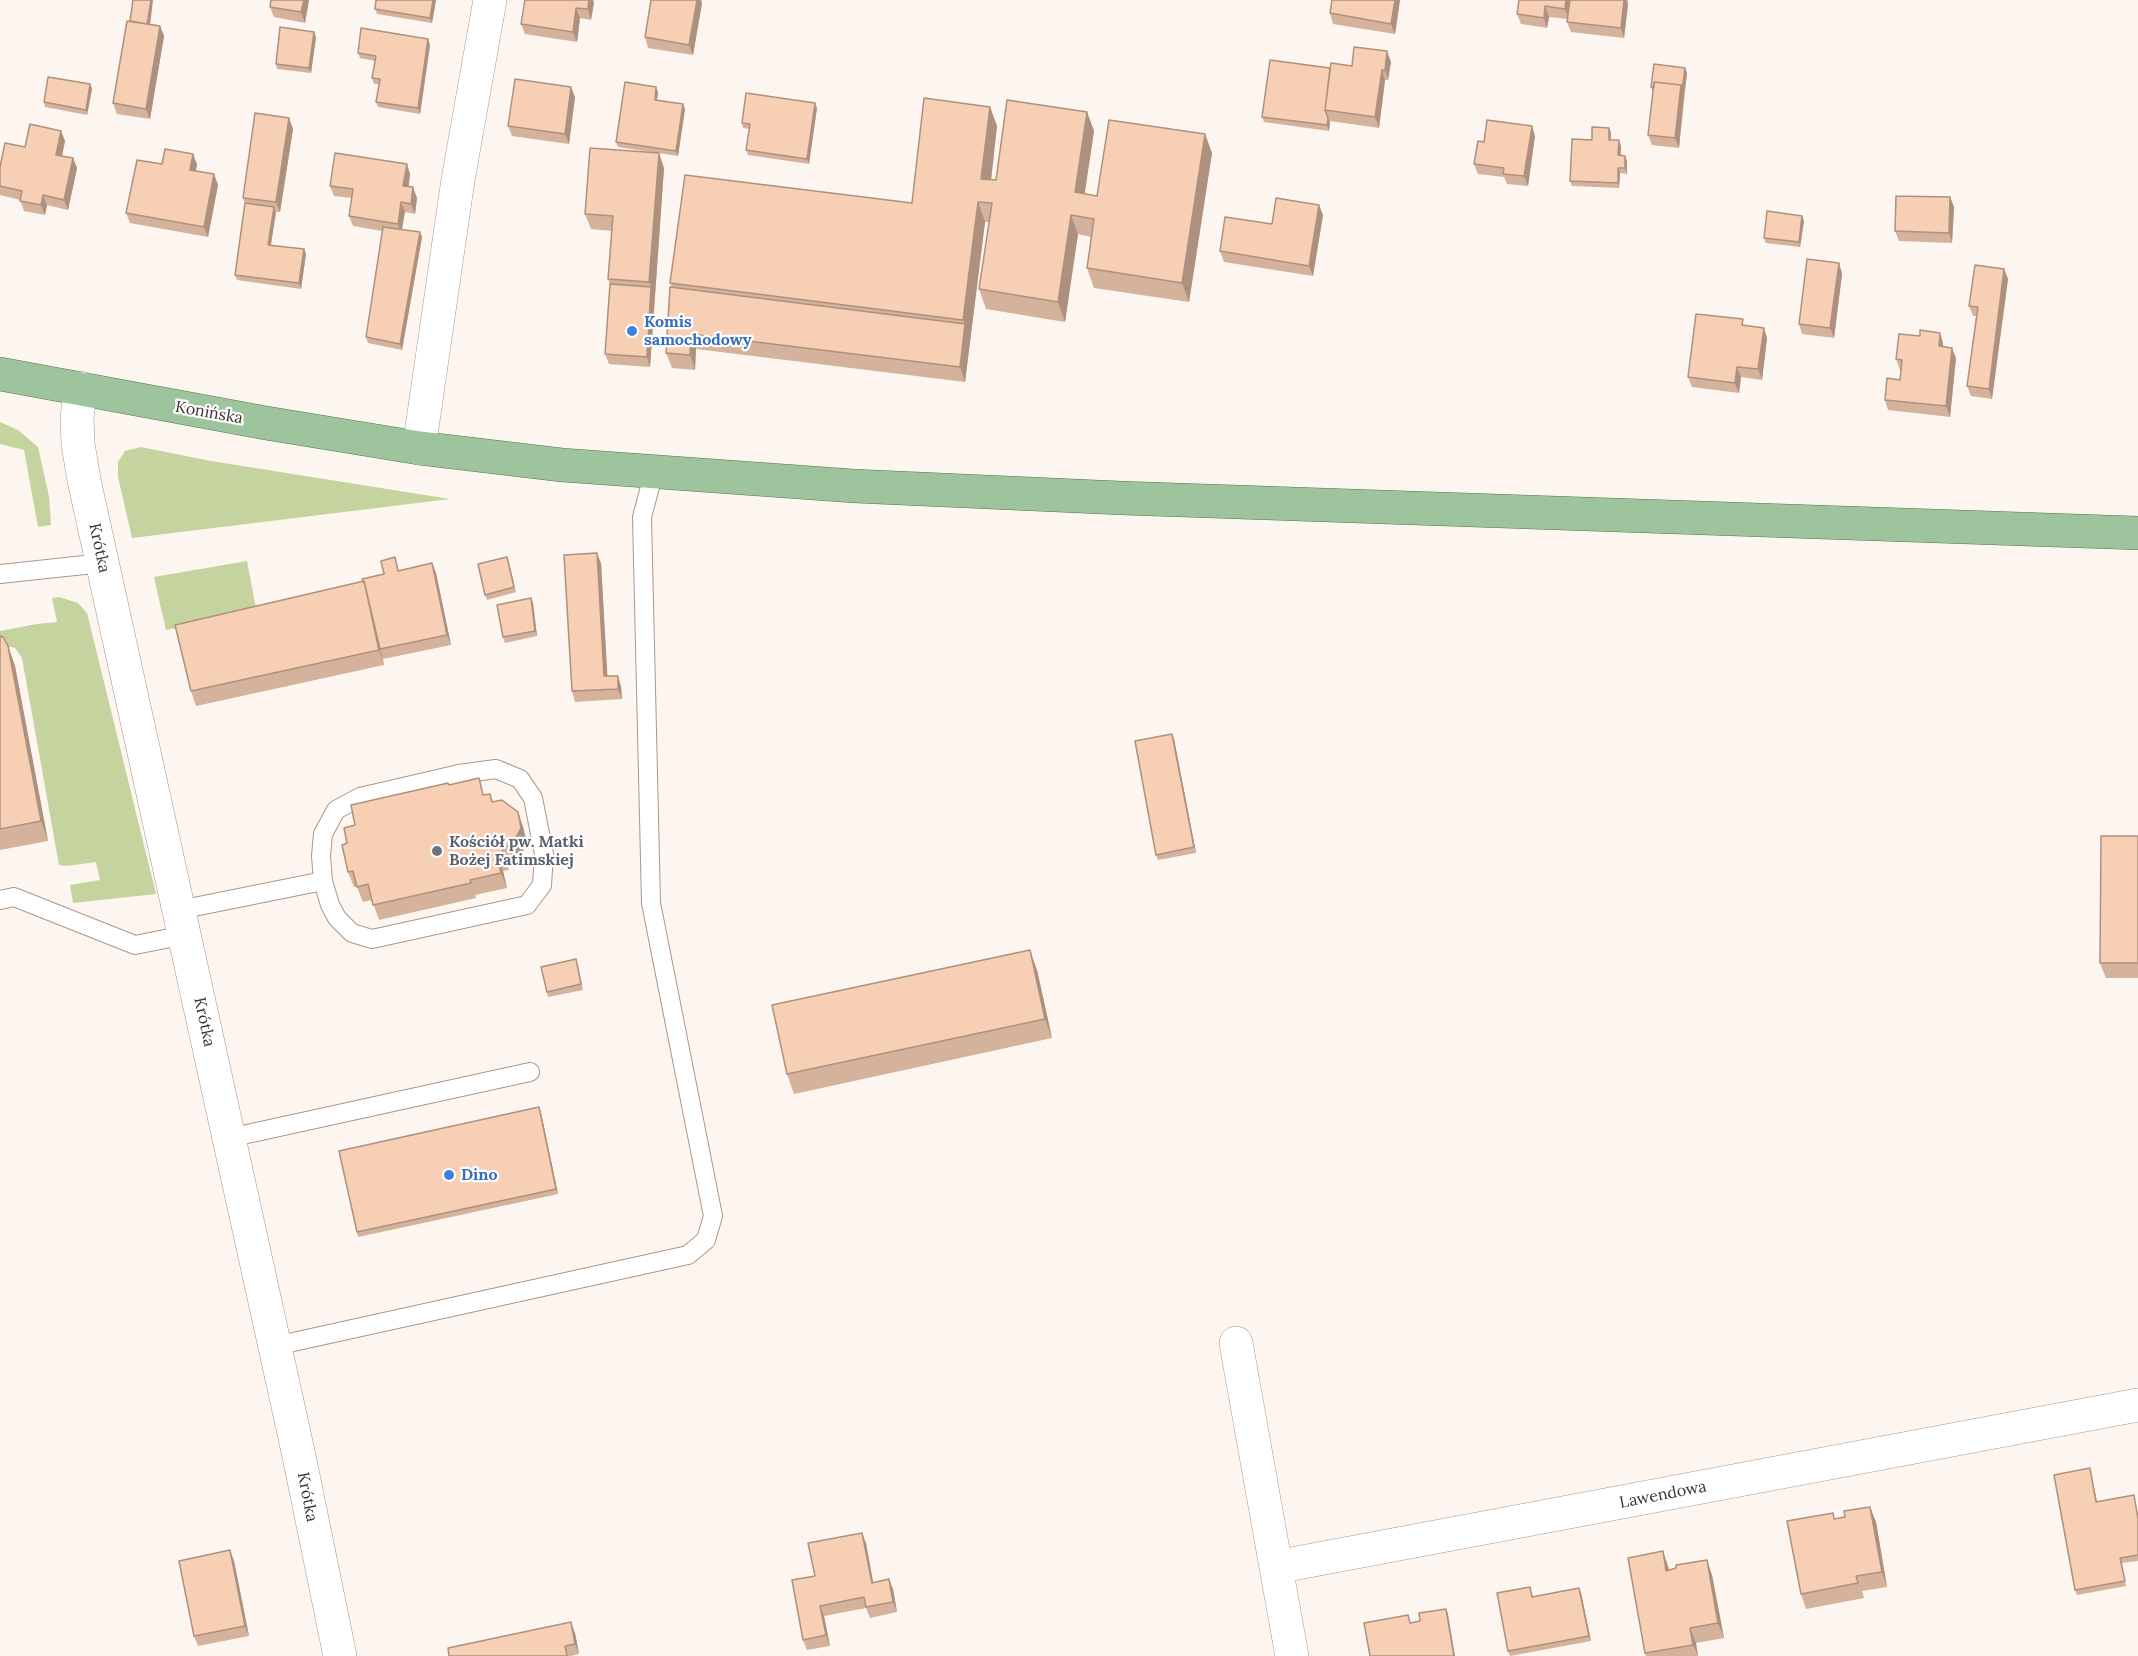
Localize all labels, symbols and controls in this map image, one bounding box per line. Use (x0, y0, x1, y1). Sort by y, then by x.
place label: Komis samochodowy (644, 312, 751, 350)
marker: Komis samochodowy (625, 324, 639, 338)
street label: Konińska (174, 398, 244, 428)
street label: Krótka (84, 521, 114, 575)
place label: Kościół pw. Matki Bożej Fatimskiej (449, 832, 584, 870)
marker: Kościół pw. Matki Bożej Fatimskiej (430, 844, 444, 858)
street label: Krótka (189, 995, 219, 1049)
place label: Dino (461, 1165, 498, 1185)
marker: Dino (442, 1168, 456, 1182)
street label: Krótka (293, 1471, 321, 1523)
street label: Lawendowa (1618, 1477, 1708, 1513)

